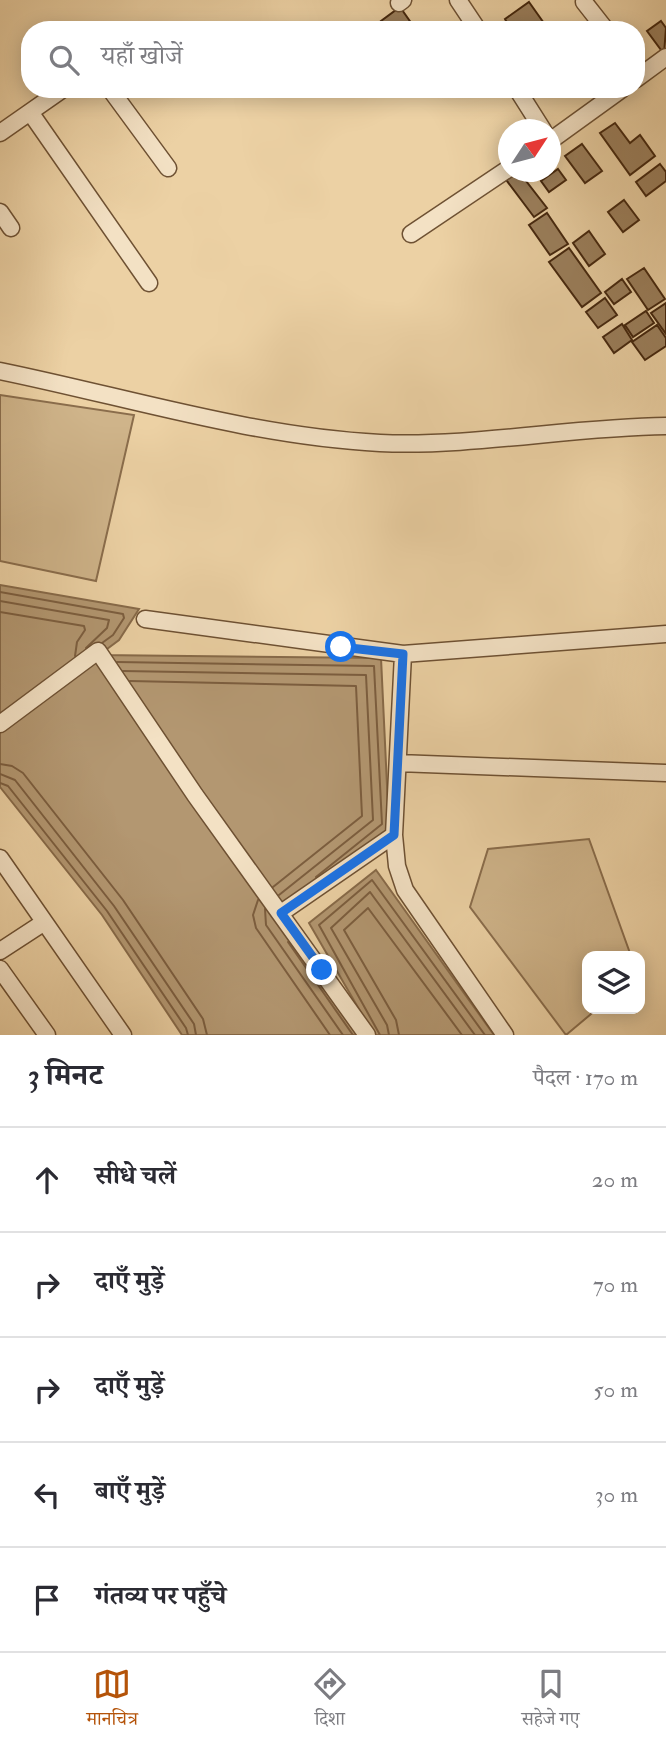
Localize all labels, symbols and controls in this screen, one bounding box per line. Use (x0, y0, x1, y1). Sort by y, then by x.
search box (21, 21, 645, 98)
text: यहाँ खोजें (101, 40, 183, 72)
icon: search (45, 41, 83, 79)
north arrow (498, 119, 561, 182)
route start (325, 631, 356, 662)
map controls (582, 951, 645, 1014)
button: layers (582, 951, 645, 1014)
route end (306, 954, 337, 985)
text: 3 मिनट (28, 1057, 103, 1094)
text: पैदल · 170 m (533, 1063, 638, 1092)
text: सीधे चलें (95, 1160, 176, 1192)
icon: ahead (28, 1161, 66, 1199)
text: 20 m (592, 1165, 638, 1194)
text: दाएँ मुड़ें (95, 1265, 164, 1297)
icon: right (28, 1266, 66, 1304)
text: 70 m (593, 1270, 638, 1299)
text: दाएँ मुड़ें (95, 1370, 164, 1402)
icon: right (28, 1371, 66, 1409)
text: 50 m (594, 1375, 638, 1404)
text: बाएँ मुड़ें (95, 1475, 165, 1507)
icon: left (28, 1476, 66, 1514)
text: 30 m (595, 1480, 638, 1509)
text: गंतव्य पर पहुँचे (95, 1580, 226, 1612)
icon: arrive (28, 1581, 66, 1619)
tab: मानचित्र (86, 1665, 138, 1737)
tab: दिशा (311, 1665, 349, 1737)
tab: सहेजे गए (522, 1665, 580, 1737)

